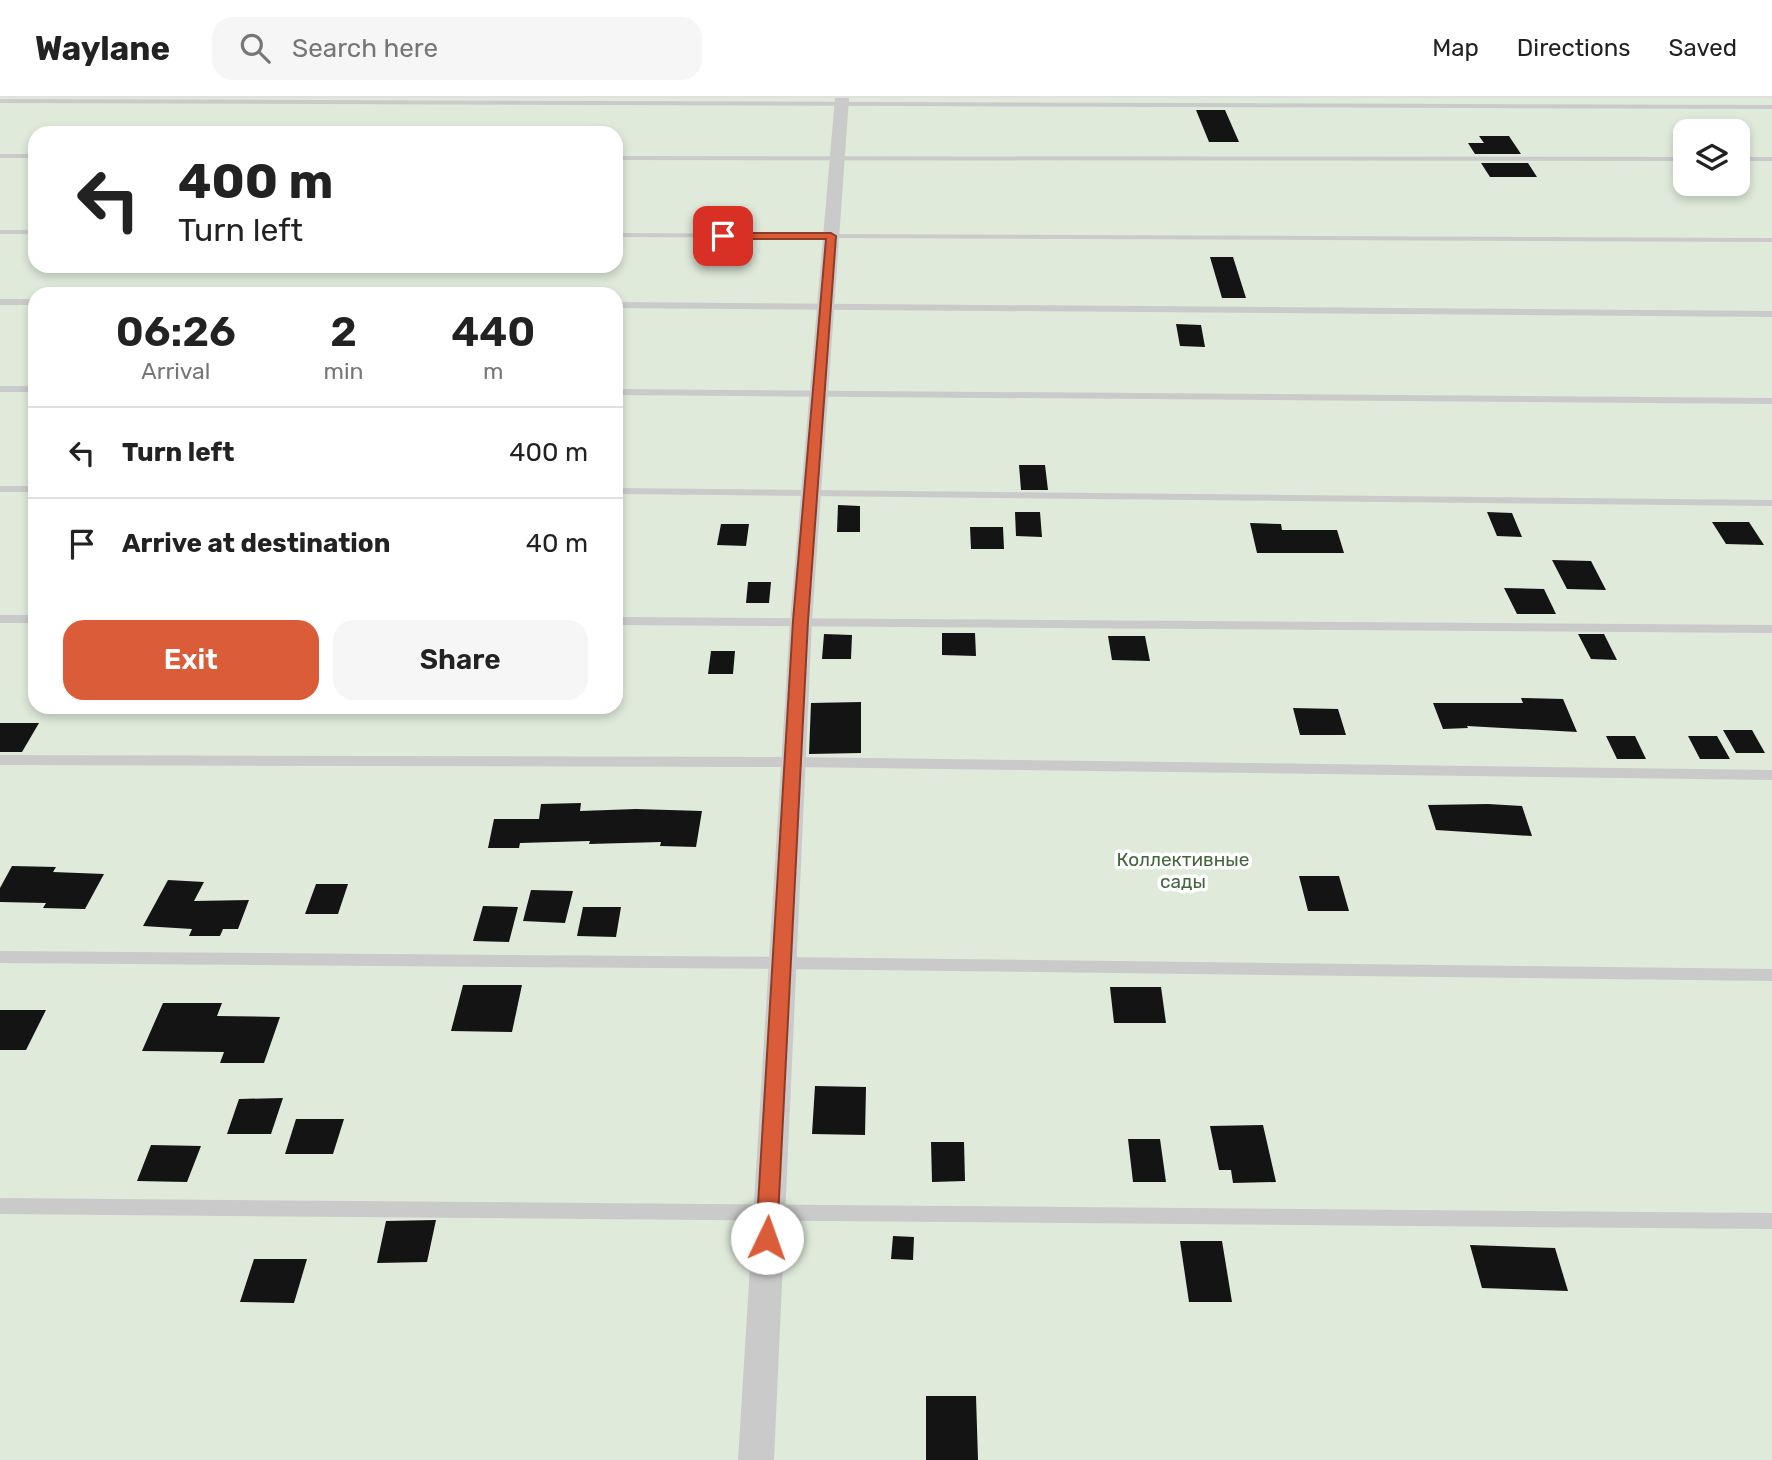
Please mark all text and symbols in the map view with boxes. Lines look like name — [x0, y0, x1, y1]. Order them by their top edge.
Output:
search box — [212, 17, 702, 80]
text: Waylane — [35, 29, 170, 68]
icon: search — [236, 29, 274, 67]
text: Search here — [292, 33, 438, 64]
text: Map — [1432, 34, 1479, 62]
text: Directions — [1517, 34, 1630, 62]
text: Saved — [1668, 34, 1737, 62]
map controls — [1673, 119, 1750, 196]
button: layers — [1673, 119, 1750, 196]
text: 400 m — [178, 152, 333, 210]
icon: left — [63, 154, 154, 245]
pin — [693, 206, 753, 266]
text: Turn left — [178, 211, 303, 249]
icon: arrive — [704, 217, 742, 255]
text: 06:26 — [116, 307, 236, 357]
text: 2 — [330, 307, 357, 357]
text: 440 — [451, 307, 535, 357]
text: Arrival — [141, 357, 210, 385]
text: min — [324, 357, 364, 385]
text: m — [483, 357, 503, 385]
icon: left — [63, 434, 101, 472]
text: Turn left — [122, 437, 234, 468]
text: 400 m — [509, 437, 588, 468]
icon: arrive — [63, 525, 101, 563]
text: Arrive at destination — [122, 528, 390, 559]
text: 40 m — [526, 528, 588, 559]
button: Exit — [63, 620, 319, 700]
button: Share — [333, 620, 588, 700]
park label: Коллективные сады — [1117, 848, 1249, 893]
position arrow — [730, 1201, 804, 1275]

